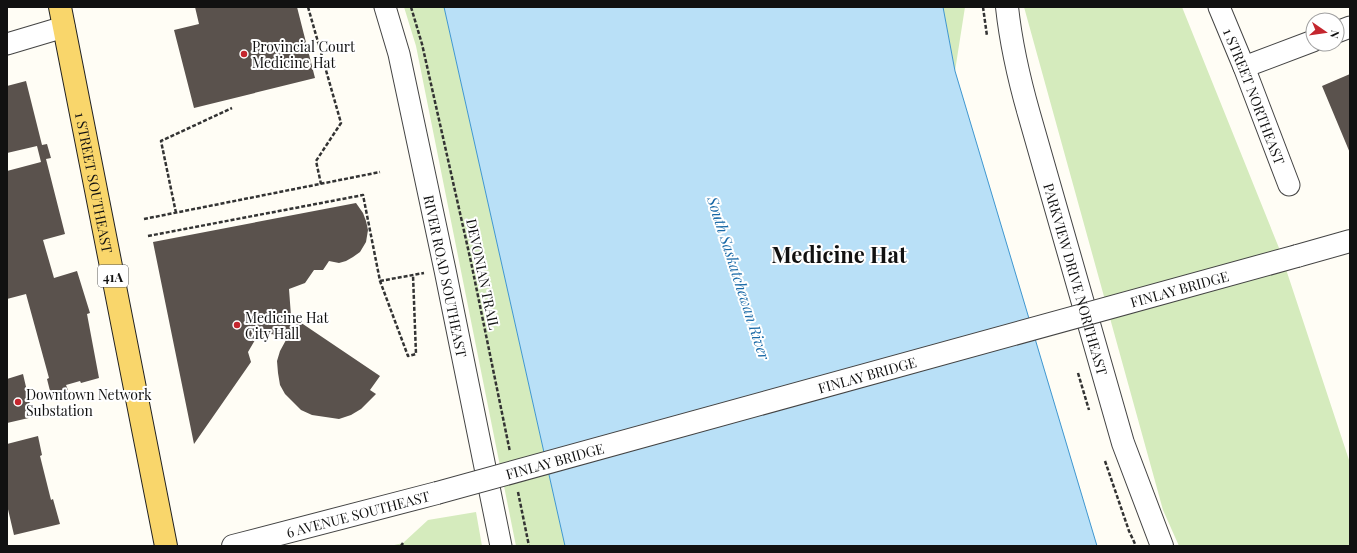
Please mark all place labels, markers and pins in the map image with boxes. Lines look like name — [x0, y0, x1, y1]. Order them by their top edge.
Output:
place label: Provincial Court Medicine Hat — [252, 37, 356, 72]
marker: Provincial Court Medicine Hat — [239, 49, 249, 59]
place label: Medicine Hat City Hall — [245, 308, 330, 343]
marker: Medicine Hat City Hall — [232, 320, 242, 330]
place label: Downtown Network Substation — [26, 385, 152, 420]
marker: Downtown Network Substation — [13, 397, 23, 407]

